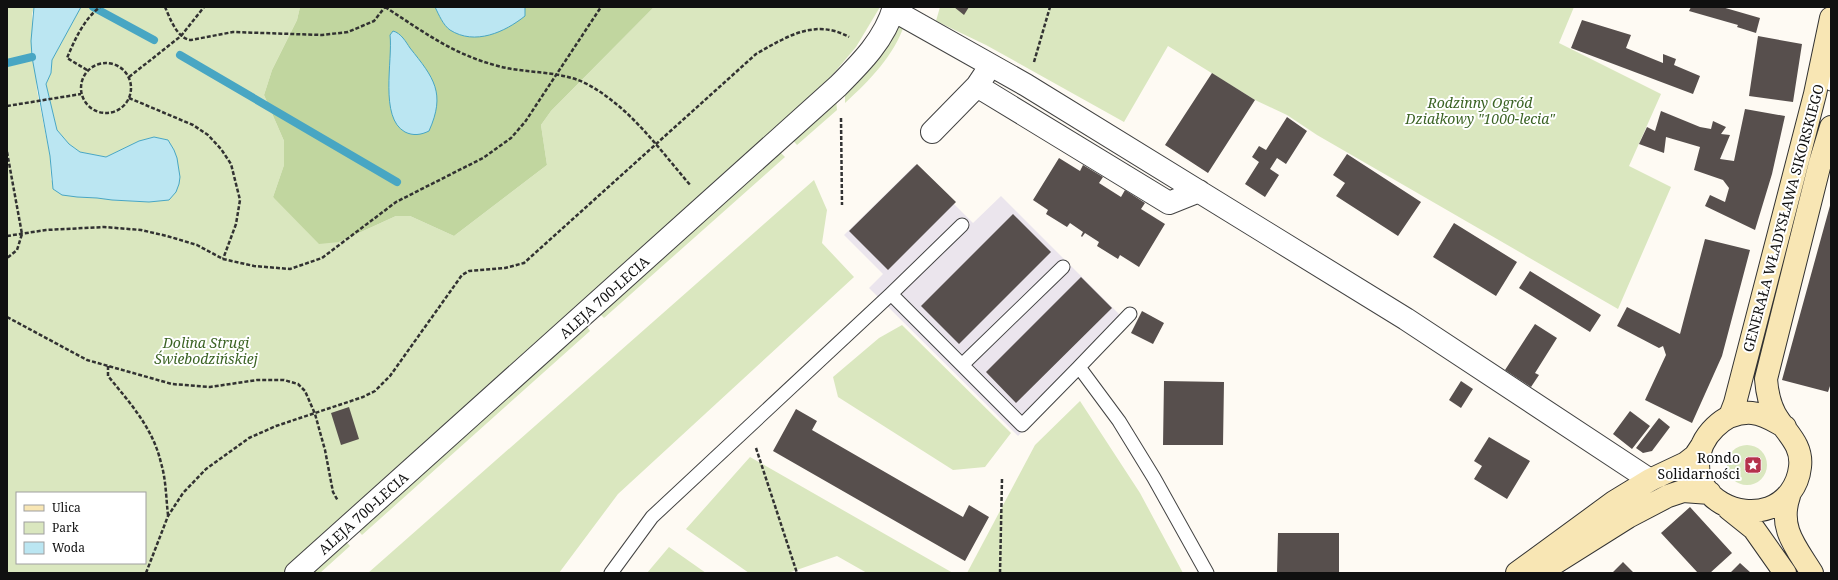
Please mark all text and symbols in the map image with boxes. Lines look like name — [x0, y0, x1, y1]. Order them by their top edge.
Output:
street label: GENERAŁA WŁADYSŁAWA SIKORSKIEGO — [1738, 82, 1828, 354]
park label: Rodzinny Ogród Działkowy "1000-lecia" — [1404, 93, 1556, 128]
street label: ALEJA 700-LECIA — [555, 251, 653, 342]
park label: Dolina Strugi Świebodzińskiej — [154, 333, 258, 368]
place label: Rondo Solidarności — [1658, 448, 1741, 483]
place icon: Rondo Solidarności — [1743, 455, 1763, 475]
street label: ALEJA 700-LECIA — [314, 467, 412, 558]
legend — [16, 492, 146, 564]
text: Ulica — [52, 499, 81, 516]
text: Park — [52, 519, 80, 536]
text: Woda — [52, 539, 85, 556]

